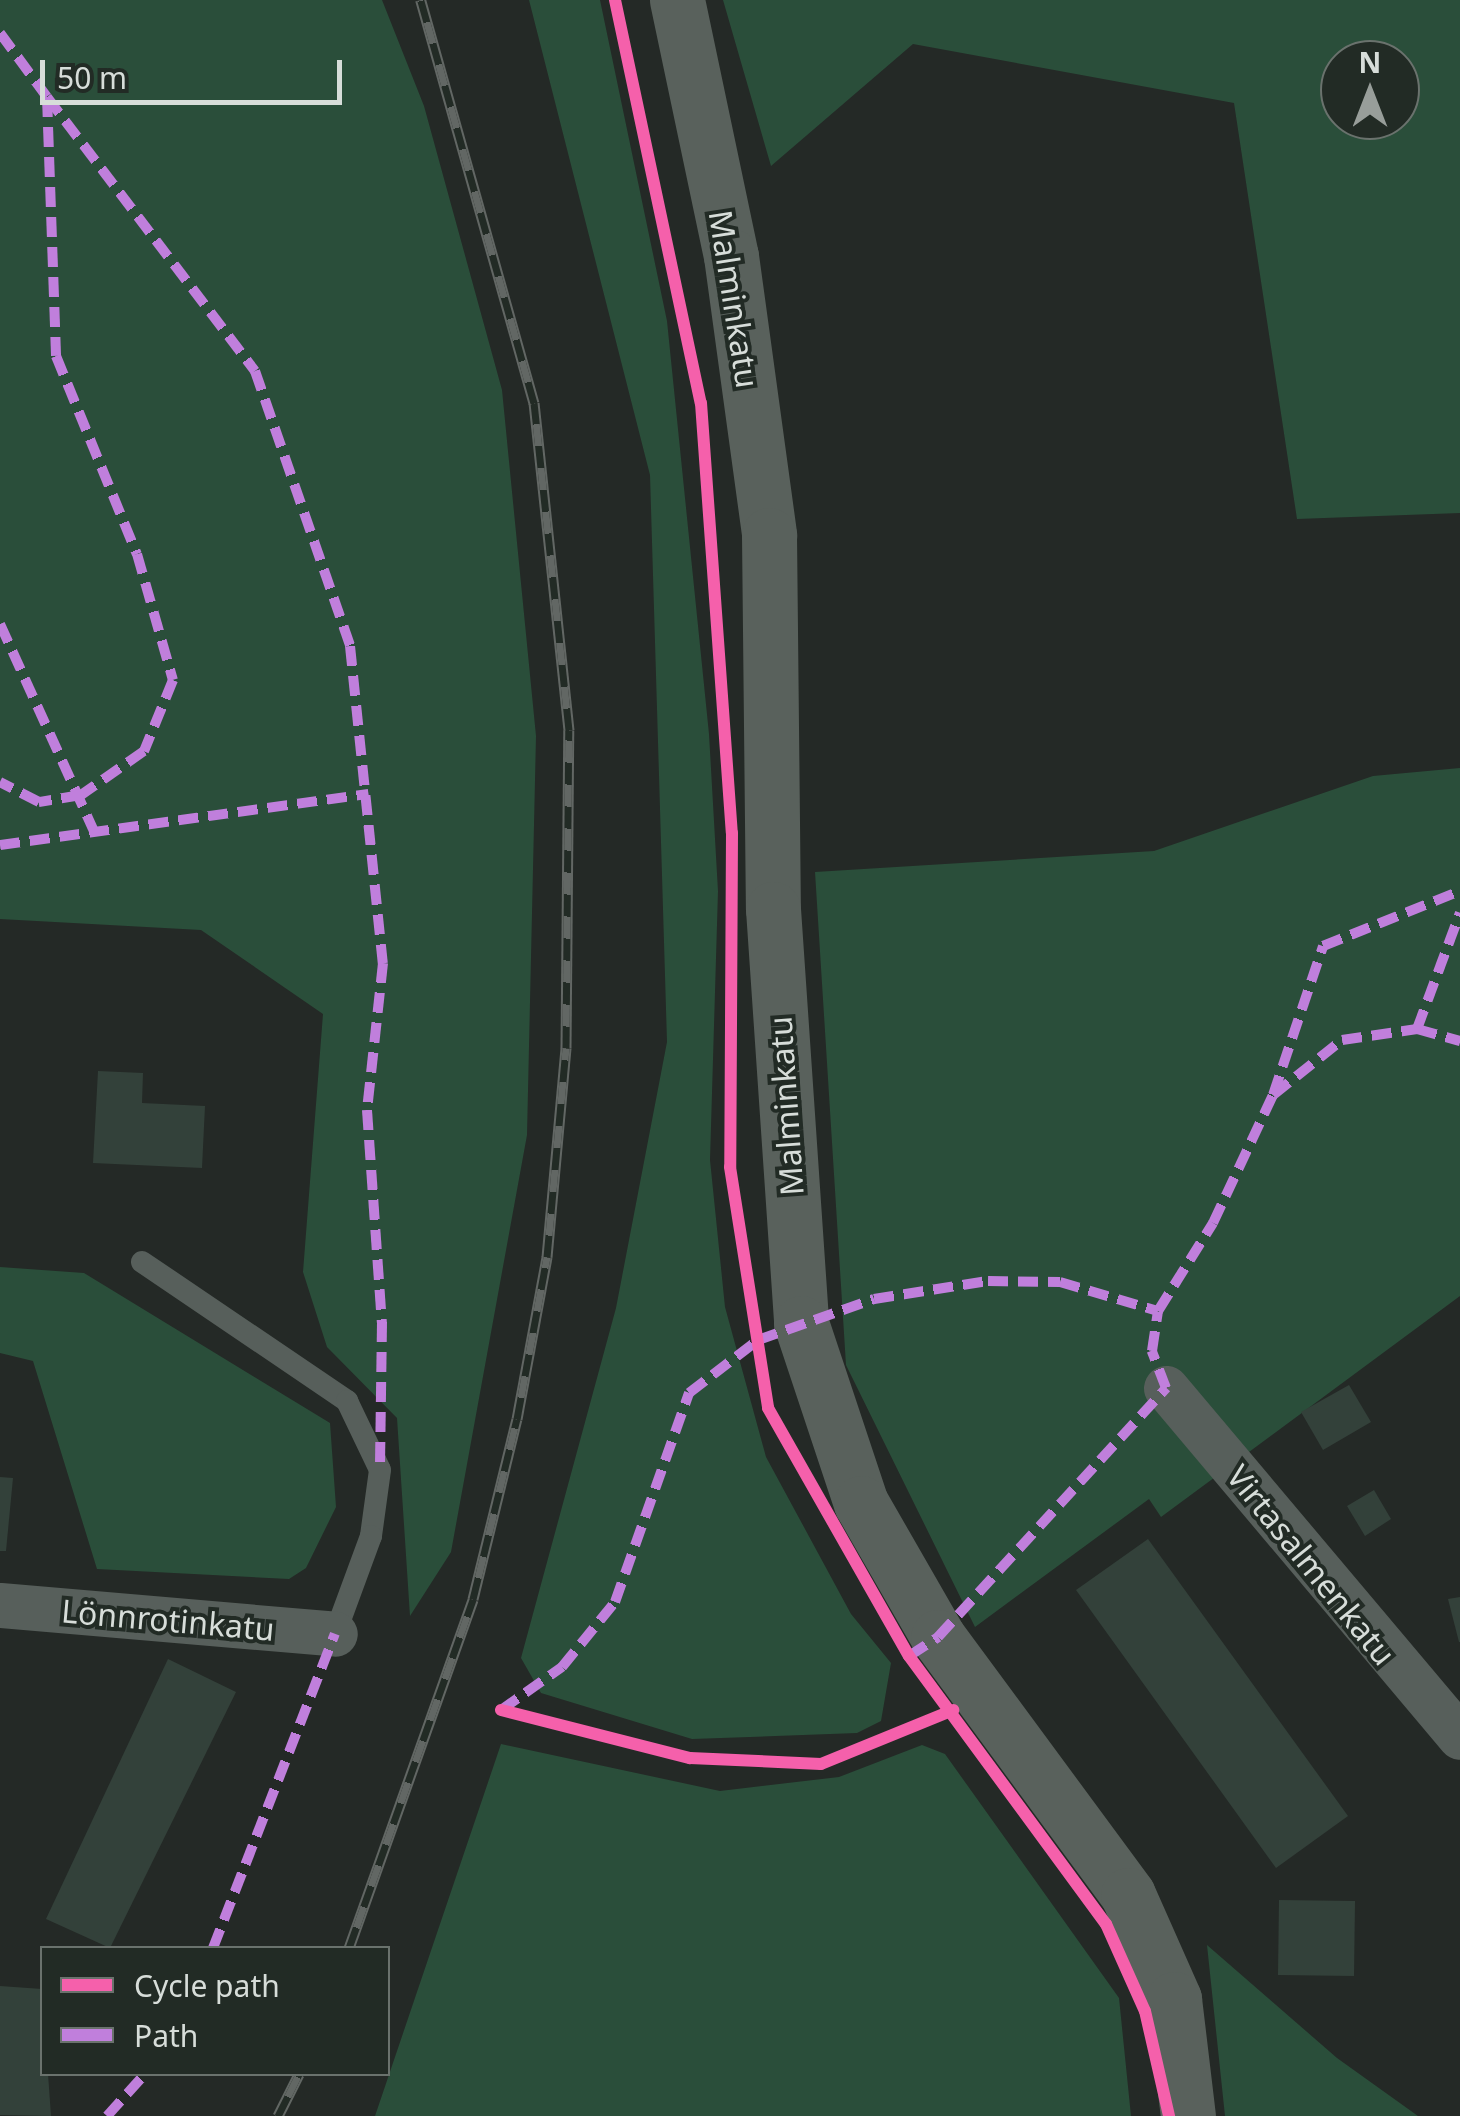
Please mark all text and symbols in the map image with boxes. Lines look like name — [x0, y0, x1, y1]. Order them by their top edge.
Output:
scale bar — [45, 40, 348, 102]
north arrow — [1320, 40, 1420, 140]
text: N — [1359, 43, 1381, 81]
text: 50 m — [57, 57, 127, 98]
street label: Malminkatu — [701, 207, 767, 391]
street label: Malminkatu — [761, 1015, 811, 1197]
street label: Virtasalmenkatu — [1219, 1457, 1403, 1673]
street label: Lönnrotinkatu — [60, 1592, 276, 1648]
legend — [40, 1946, 390, 2076]
text: Cycle path — [134, 1965, 280, 2006]
text: Path — [134, 2015, 198, 2056]

